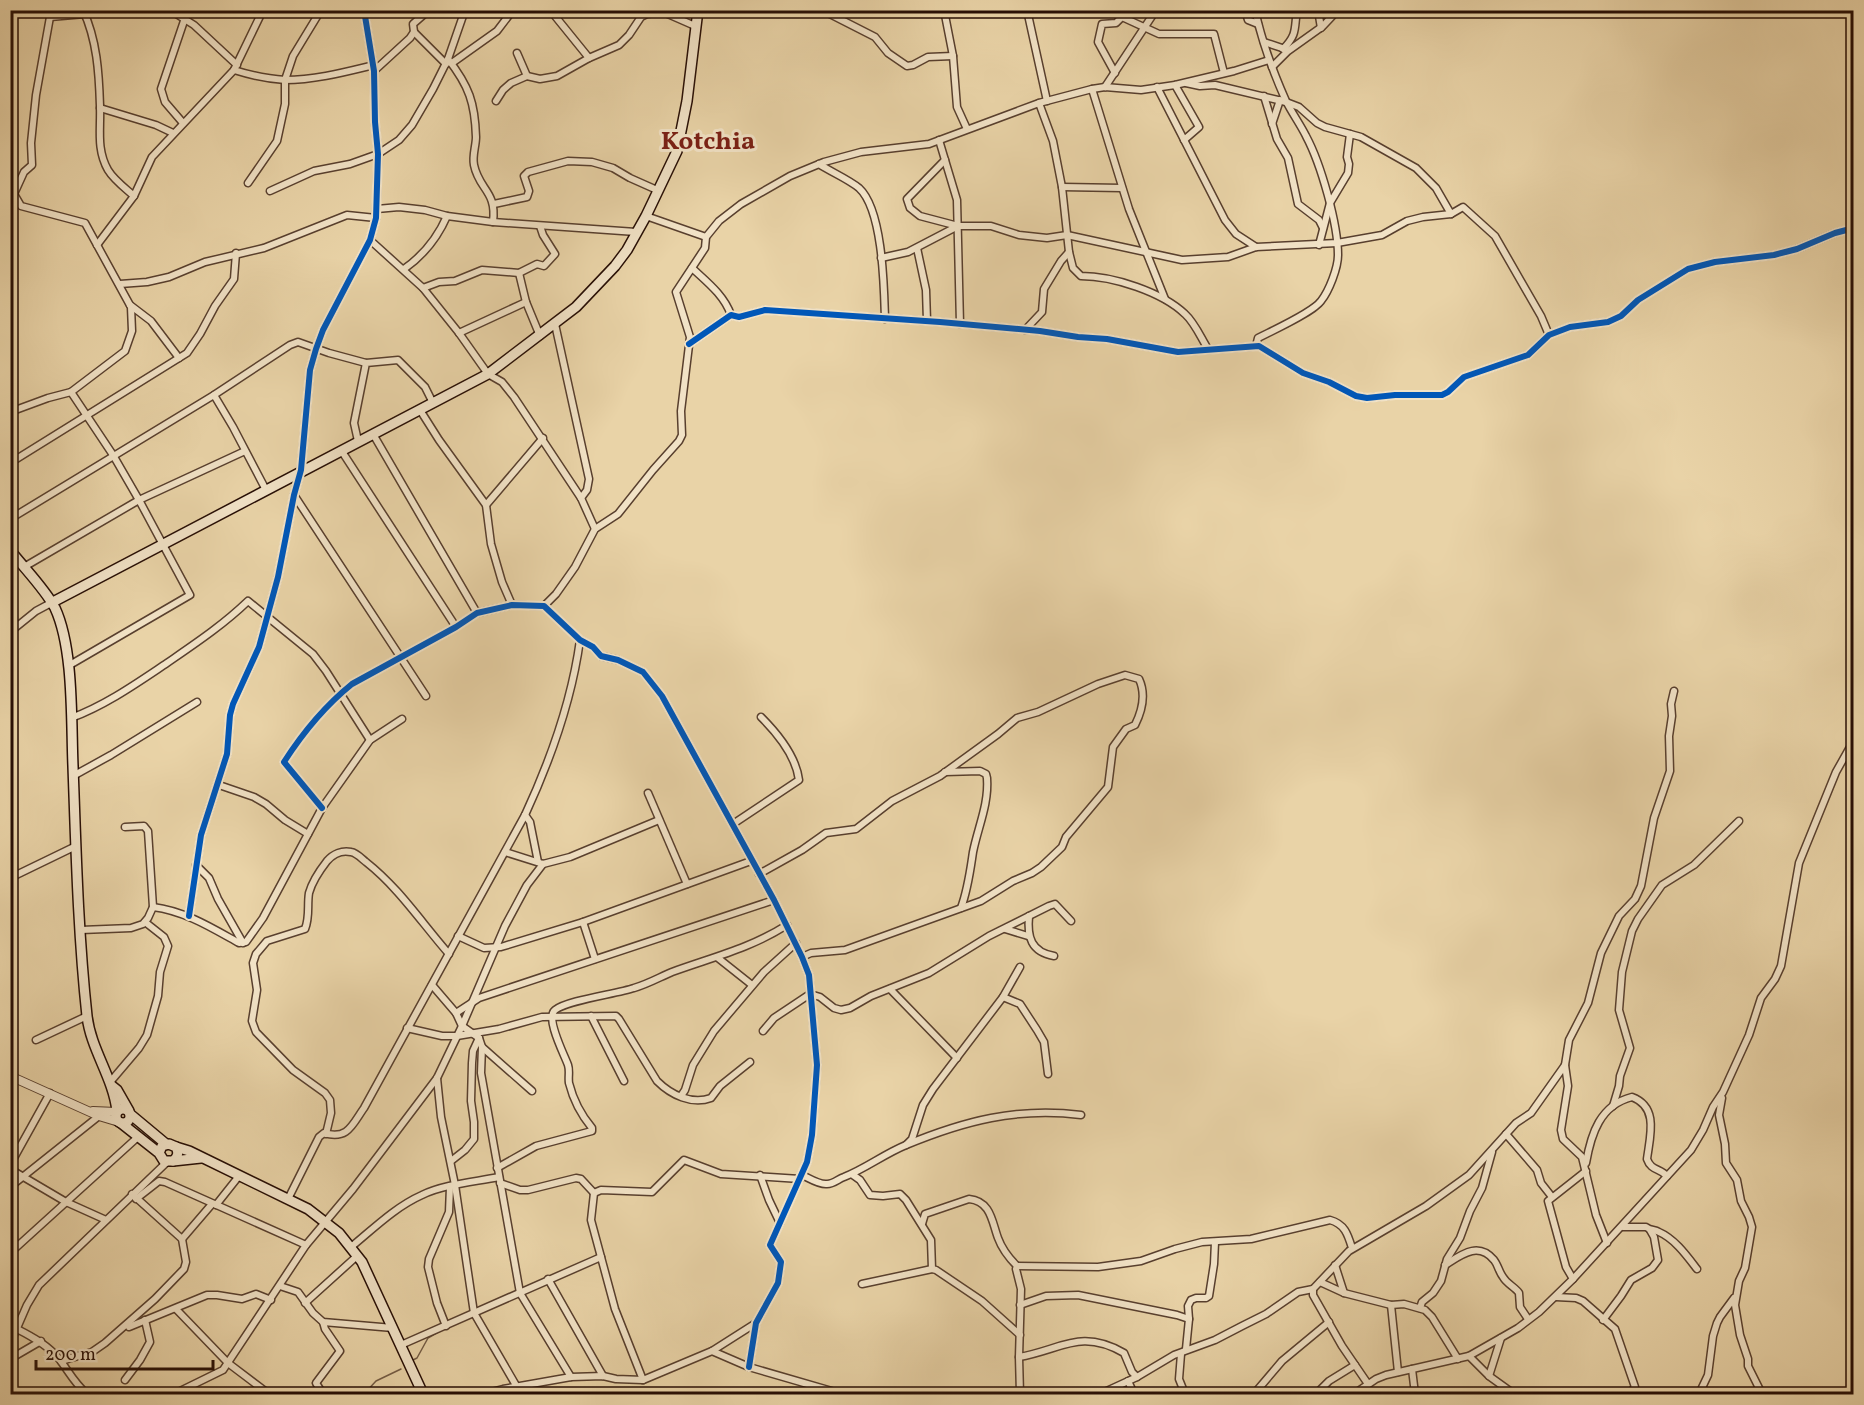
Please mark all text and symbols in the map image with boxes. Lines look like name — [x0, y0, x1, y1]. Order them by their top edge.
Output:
district label: Kotchia — [661, 124, 755, 160]
scale bar — [36, 1333, 213, 1371]
text: 200 m — [45, 1343, 96, 1368]

